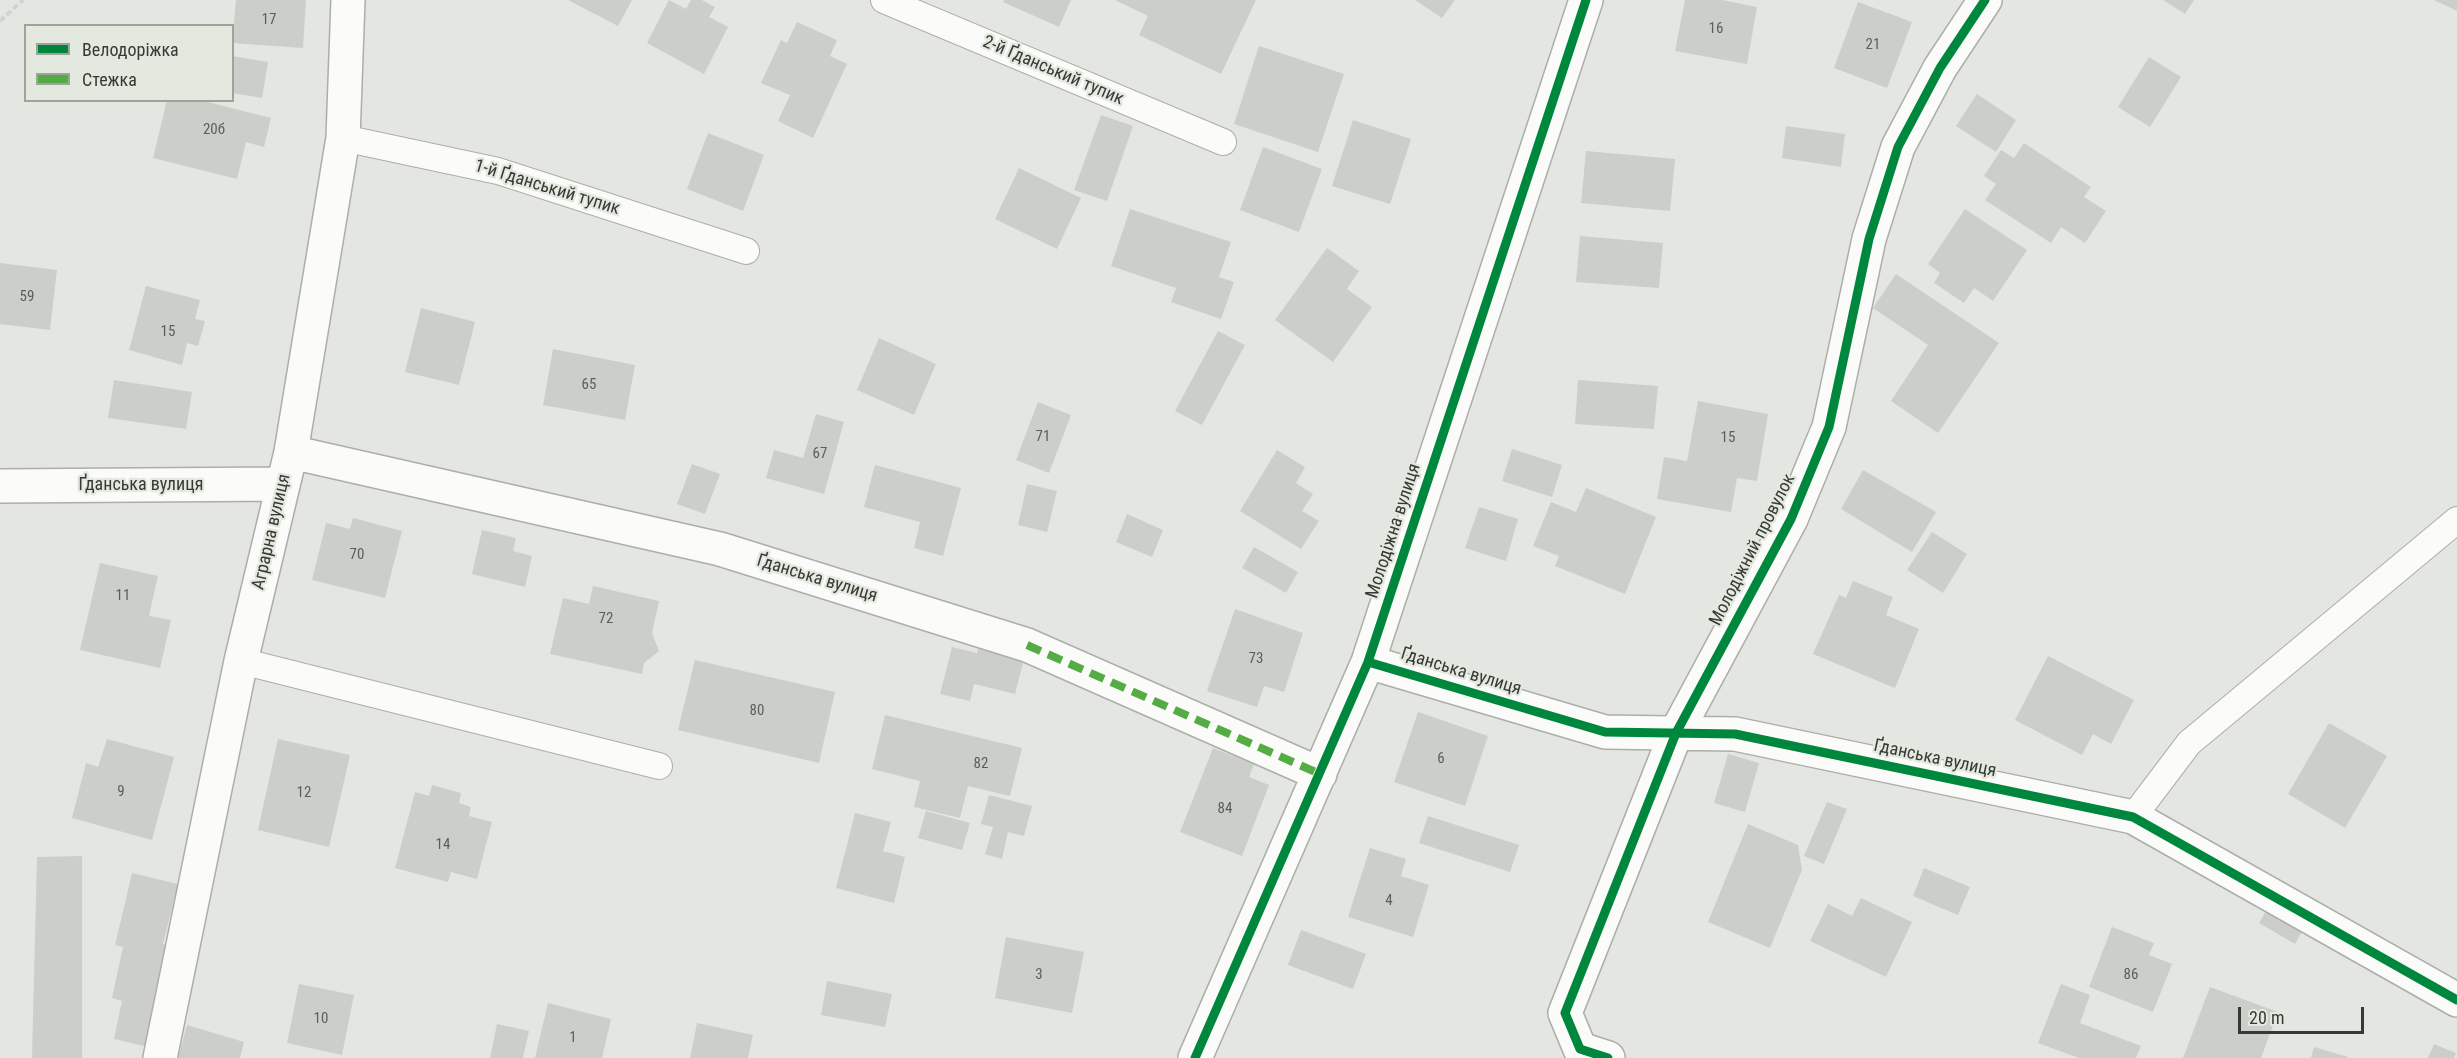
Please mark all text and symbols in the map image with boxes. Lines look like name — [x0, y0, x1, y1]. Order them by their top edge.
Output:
house number: 17 — [262, 11, 276, 29]
house number: 16 — [1709, 20, 1723, 38]
legend — [24, 24, 234, 102]
street label: 2-й Ґданський тупик — [979, 32, 1127, 110]
house number: 21 — [1866, 36, 1880, 54]
text: Велодоріжка — [82, 39, 179, 60]
text: Стежка — [82, 69, 137, 90]
house number: 20б — [203, 121, 225, 139]
street label: 1-й Ґданський тупик — [472, 156, 622, 220]
house number: 59 — [20, 288, 34, 306]
house number: 15 — [161, 323, 175, 341]
house number: 65 — [582, 376, 596, 394]
house number: 71 — [1036, 428, 1050, 446]
house number: 15 — [1721, 429, 1735, 447]
house number: 67 — [813, 445, 827, 463]
street label: Молодіжна вулиця — [1362, 461, 1426, 601]
street label: Молодіжний провулок — [1705, 470, 1801, 630]
street label: Аграрна вулиця — [248, 472, 296, 592]
street label: Ґданська вулиця — [79, 474, 203, 496]
house number: 70 — [350, 546, 364, 564]
street label: Ґданська вулиця — [754, 550, 880, 608]
house number: 11 — [116, 587, 130, 605]
house number: 72 — [599, 610, 613, 628]
street label: Ґданська вулиця — [1398, 643, 1524, 701]
house number: 73 — [1249, 650, 1263, 668]
house number: 80 — [750, 702, 764, 720]
street label: Ґданська вулиця — [1872, 735, 1998, 783]
house number: 6 — [1437, 750, 1445, 768]
house number: 82 — [974, 755, 988, 773]
house number: 9 — [117, 783, 125, 801]
house number: 12 — [297, 784, 311, 802]
house number: 84 — [1218, 800, 1232, 818]
house number: 14 — [436, 836, 450, 854]
house number: 4 — [1385, 892, 1393, 910]
house number: 3 — [1035, 966, 1043, 984]
house number: 86 — [2124, 966, 2138, 984]
scale bar — [2241, 995, 2367, 1033]
text: 20 m — [2249, 1007, 2284, 1028]
house number: 10 — [314, 1010, 328, 1028]
house number: 1 — [569, 1029, 577, 1047]

